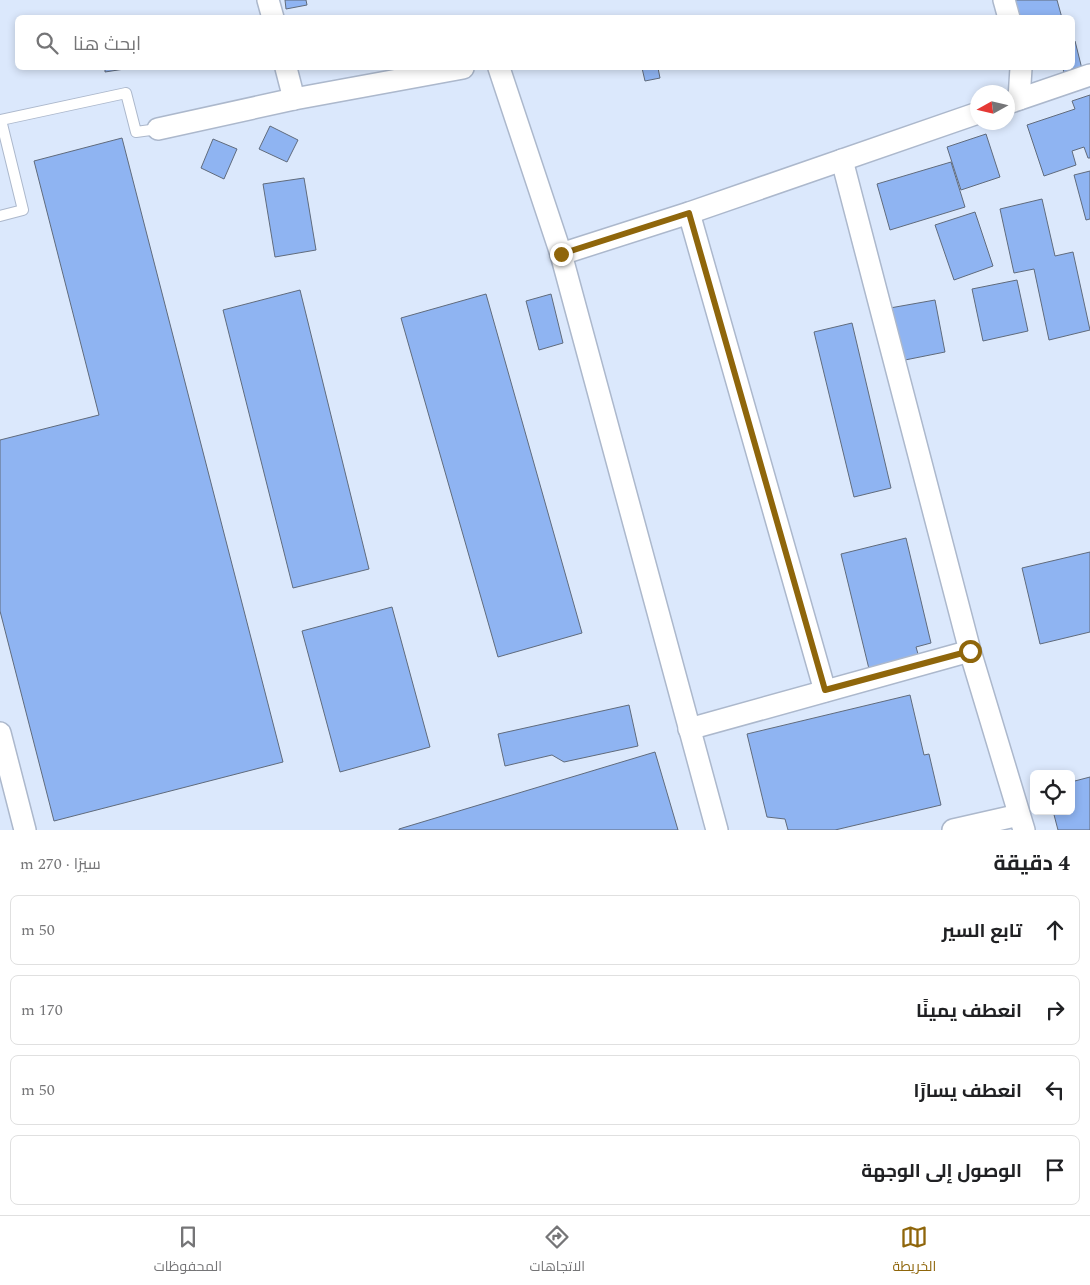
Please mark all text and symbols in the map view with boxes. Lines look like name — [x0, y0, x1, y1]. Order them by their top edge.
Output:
search box — [15, 15, 1075, 70]
icon: search — [33, 29, 61, 57]
text: ابحث هنا — [73, 30, 141, 59]
north arrow — [970, 85, 1015, 130]
route end — [550, 243, 573, 266]
route start — [959, 640, 982, 663]
map controls — [1030, 770, 1075, 815]
button: locate — [1030, 770, 1075, 815]
text: 4 دقيقة — [994, 848, 1070, 880]
text: سيرًا · 270 m — [20, 852, 101, 876]
icon: ahead — [1041, 916, 1069, 944]
text: تابع السير — [942, 917, 1022, 946]
text: 50 m — [21, 918, 55, 942]
icon: right — [1041, 996, 1069, 1024]
text: انعطف يمينًا — [916, 997, 1022, 1026]
text: 170 m — [21, 998, 63, 1022]
icon: left — [1041, 1076, 1069, 1104]
text: انعطف يسارًا — [914, 1077, 1022, 1106]
text: 50 m — [21, 1078, 55, 1102]
icon: arrive — [1041, 1156, 1069, 1184]
text: الوصول إلى الوجهة — [861, 1157, 1022, 1186]
tab: المحفوظات — [154, 1223, 222, 1279]
tab: الاتجاهات — [530, 1223, 585, 1279]
tab: الخريطة — [893, 1223, 936, 1279]

